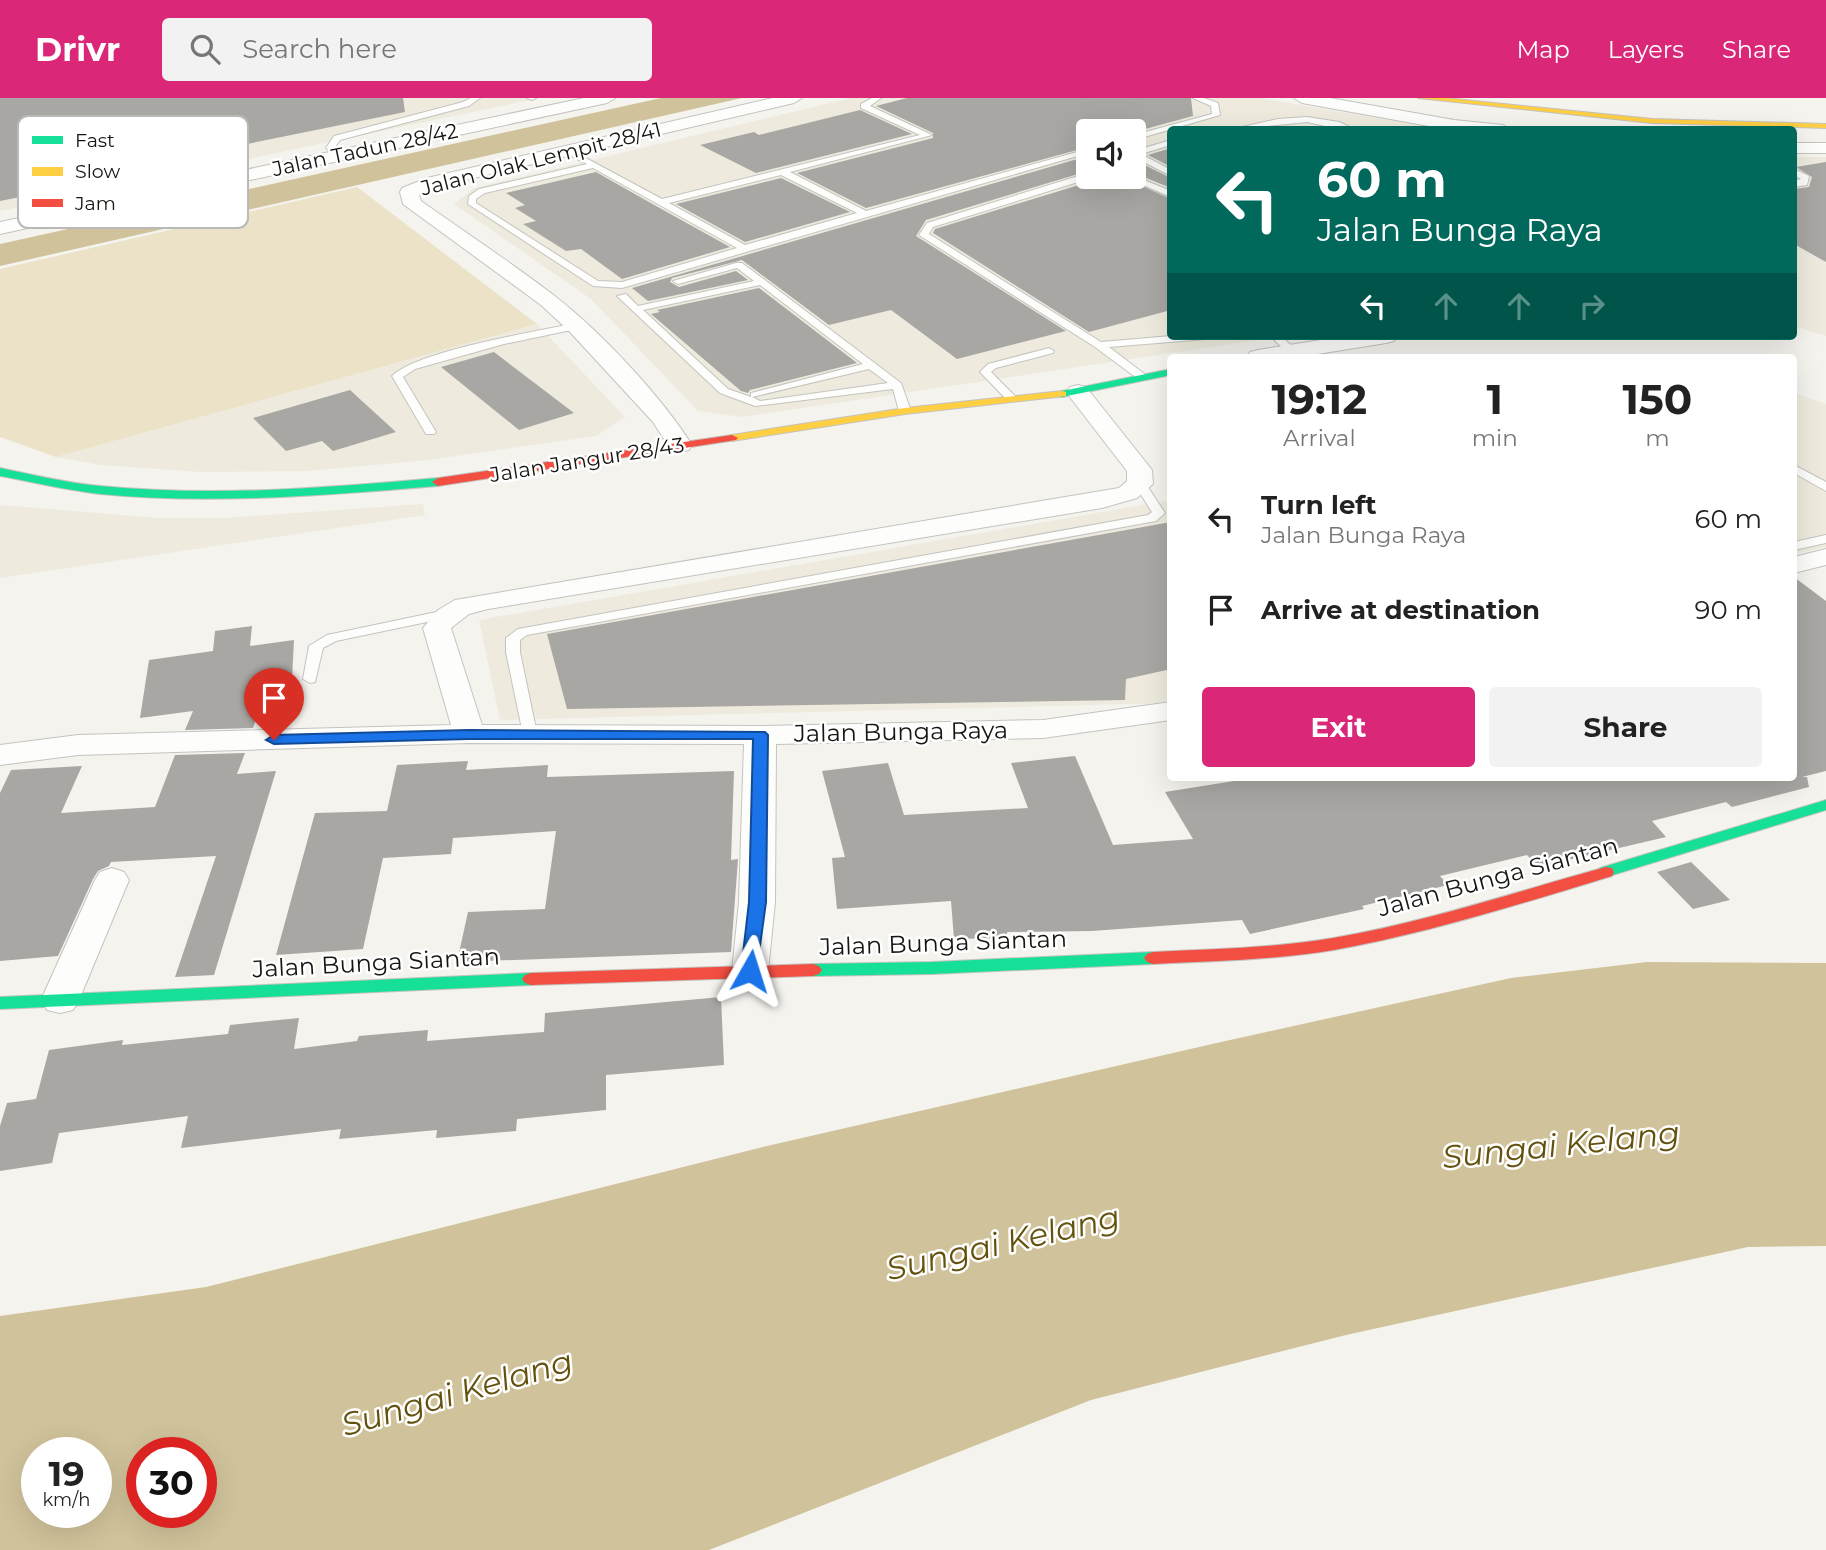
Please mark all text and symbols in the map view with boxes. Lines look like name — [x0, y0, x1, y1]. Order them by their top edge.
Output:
search box — [162, 18, 652, 81]
text: Drivr — [35, 29, 120, 69]
icon: search — [186, 30, 224, 68]
text: Search here — [242, 33, 397, 65]
text: Map — [1516, 35, 1570, 64]
text: Layers — [1608, 35, 1684, 64]
text: Share — [1722, 35, 1791, 64]
legend — [18, 116, 248, 228]
street label: Jalan Olak Lempit 28/41 — [417, 116, 664, 201]
street label: Jalan Tadun 28/42 — [269, 118, 460, 182]
map controls — [1076, 119, 1146, 189]
button: sound — [1076, 119, 1146, 189]
text: Fast — [75, 129, 115, 152]
text: 60 m — [1317, 150, 1447, 209]
icon: left — [1202, 154, 1293, 245]
text: Slow — [75, 160, 120, 183]
text: Jam — [74, 192, 116, 215]
text: Jalan Bunga Raya — [1317, 210, 1603, 249]
icon: left — [1354, 287, 1392, 325]
icon: ahead — [1427, 287, 1465, 325]
icon: ahead — [1500, 287, 1538, 325]
icon: right — [1573, 287, 1611, 325]
text: 19:12 — [1272, 373, 1367, 425]
text: 1 — [1486, 373, 1503, 425]
text: 150 — [1622, 373, 1692, 425]
text: Arrival — [1283, 424, 1356, 452]
text: min — [1472, 424, 1518, 452]
text: m — [1645, 424, 1670, 452]
street label: Jalan Jangur 28/43 — [487, 432, 686, 487]
text: Turn left — [1261, 489, 1377, 521]
icon: left — [1202, 500, 1240, 538]
text: 60 m — [1695, 503, 1762, 535]
text: Jalan Bunga Raya — [1261, 521, 1466, 549]
icon: arrive — [1202, 591, 1240, 629]
text: Arrive at destination — [1261, 594, 1540, 626]
text: 90 m — [1695, 594, 1762, 626]
pin — [244, 668, 304, 740]
icon: arrive — [255, 679, 293, 717]
button: Exit — [1202, 687, 1475, 767]
button: Share — [1489, 687, 1762, 767]
street label: Jalan Bunga Raya — [793, 715, 1008, 748]
street label: Jalan Bunga Siantan — [1373, 830, 1621, 923]
street label: Jalan Bunga Siantan — [818, 924, 1067, 961]
position arrow — [713, 934, 787, 1008]
street label: Jalan Bunga Siantan — [250, 942, 501, 984]
water label: Sungai Kelang — [1440, 1113, 1682, 1176]
water label: Sungai Kelang — [882, 1197, 1124, 1288]
water label: Sungai Kelang — [337, 1341, 577, 1444]
speed limit sign: 30 — [126, 1437, 217, 1528]
text: 19 — [48, 1452, 85, 1495]
text: km/h — [42, 1489, 91, 1511]

